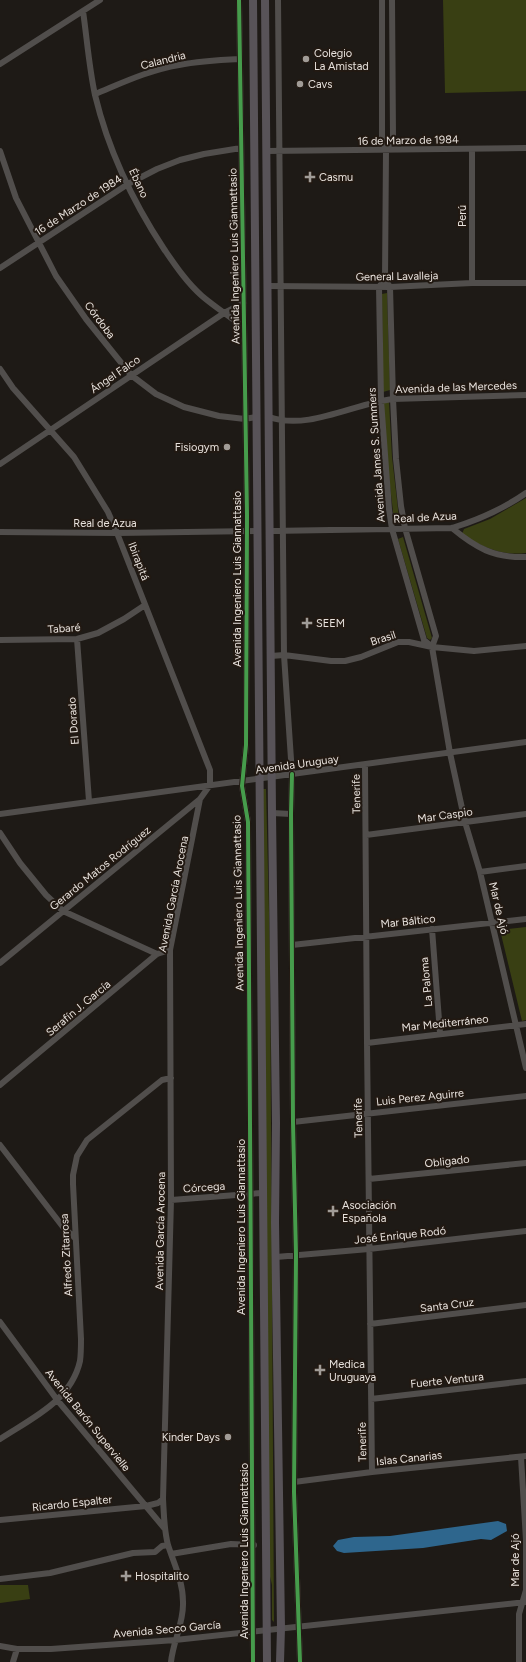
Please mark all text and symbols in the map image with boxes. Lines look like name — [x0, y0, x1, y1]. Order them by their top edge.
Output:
place label: Colegio La Amistad — [314, 47, 369, 73]
street label: Calandria — [139, 49, 187, 72]
marker: Colegio La Amistad — [301, 54, 311, 64]
place label: Cavs — [308, 78, 332, 91]
marker: Cavs — [295, 79, 305, 89]
street label: 16 de Marzo de 1984 — [357, 133, 459, 148]
street label: Ébano — [126, 166, 151, 200]
street label: Avenida Ingeniero Luis Giannattasio — [226, 168, 243, 344]
marker: Casmu — [304, 171, 316, 183]
place label: Casmu — [319, 171, 353, 184]
street label: 16 de Marzo de 1984 — [32, 172, 124, 238]
street label: Perú — [456, 205, 469, 227]
street label: General Lavalleja — [355, 269, 439, 284]
street label: Córdoba — [81, 299, 118, 341]
street label: Ángel Falco — [88, 353, 143, 396]
street label: Avenida de las Mercedes — [395, 379, 517, 396]
street label: Avenida James S. Summers — [365, 387, 388, 523]
place label: Fisiogym — [175, 441, 219, 454]
marker: Fisiogym — [222, 442, 232, 452]
street label: Avenida Ingeniero Luis Giannattasio — [231, 491, 244, 667]
street label: Real de Azua — [393, 509, 457, 526]
street label: Real de Azua — [73, 517, 137, 530]
street label: Ibirapitá — [125, 540, 152, 582]
marker: SEEM — [301, 617, 313, 629]
place label: SEEM — [316, 617, 345, 630]
street label: Tabaré — [47, 621, 81, 636]
street label: Brasil — [369, 628, 398, 649]
street label: El Dorado — [65, 697, 82, 745]
street label: Avenida Uruguay — [255, 752, 340, 777]
street label: Tenerife — [350, 774, 363, 814]
street label: Mar Caspio — [417, 805, 473, 826]
street label: Avenida Ingeniero Luis Giannattasio — [230, 815, 247, 991]
street label: Gerardo Matos Rodríguez — [47, 824, 153, 913]
street label: Avenida García Arocena — [156, 835, 191, 953]
street label: Mar de Ajó — [486, 881, 511, 936]
street label: Mar Báltico — [380, 912, 436, 931]
street label: La Paloma — [418, 957, 435, 1007]
street label: Serafín J. García — [43, 978, 113, 1039]
street label: Mar Mediterráneo — [401, 1012, 489, 1035]
street label: Luis Perez Aguirre — [375, 1086, 465, 1109]
street label: Tenerife — [352, 1098, 365, 1138]
street label: Avenida Ingeniero Luis Giannattasio — [235, 1139, 248, 1315]
street label: Obligado — [424, 1153, 470, 1170]
street label: Avenida García Arocena — [153, 1172, 168, 1290]
street label: Córcega — [183, 1180, 225, 1195]
place label: Asociación Española — [342, 1199, 396, 1225]
marker: Asociación Española — [327, 1205, 339, 1217]
street label: Alfredo Zitarrosa — [58, 1213, 75, 1297]
street label: José Enrique Rodó — [354, 1224, 447, 1247]
street label: Santa Cruz — [419, 1296, 475, 1315]
place label: Medica Uruguaya — [329, 1358, 376, 1384]
marker: Medica Uruguaya — [314, 1364, 326, 1376]
street label: Avenida Barón Supervielle — [42, 1367, 133, 1474]
street label: Fuerte Ventura — [410, 1370, 484, 1391]
street label: Tenerife — [356, 1422, 369, 1462]
place label: Kinder Days — [162, 1431, 220, 1444]
marker: Kinder Days — [223, 1432, 233, 1442]
street label: Islas Canarias — [375, 1449, 443, 1468]
street label: Avenida Ingeniero Luis Giannattasio — [238, 1463, 251, 1639]
street label: Ricardo Espalter — [31, 1493, 113, 1514]
street label: Mar de Ajó — [509, 1533, 522, 1587]
marker: Hospitalito — [120, 1570, 132, 1582]
place label: Hospitalito — [135, 1570, 189, 1583]
street label: Avenida Secco García — [113, 1618, 221, 1641]

